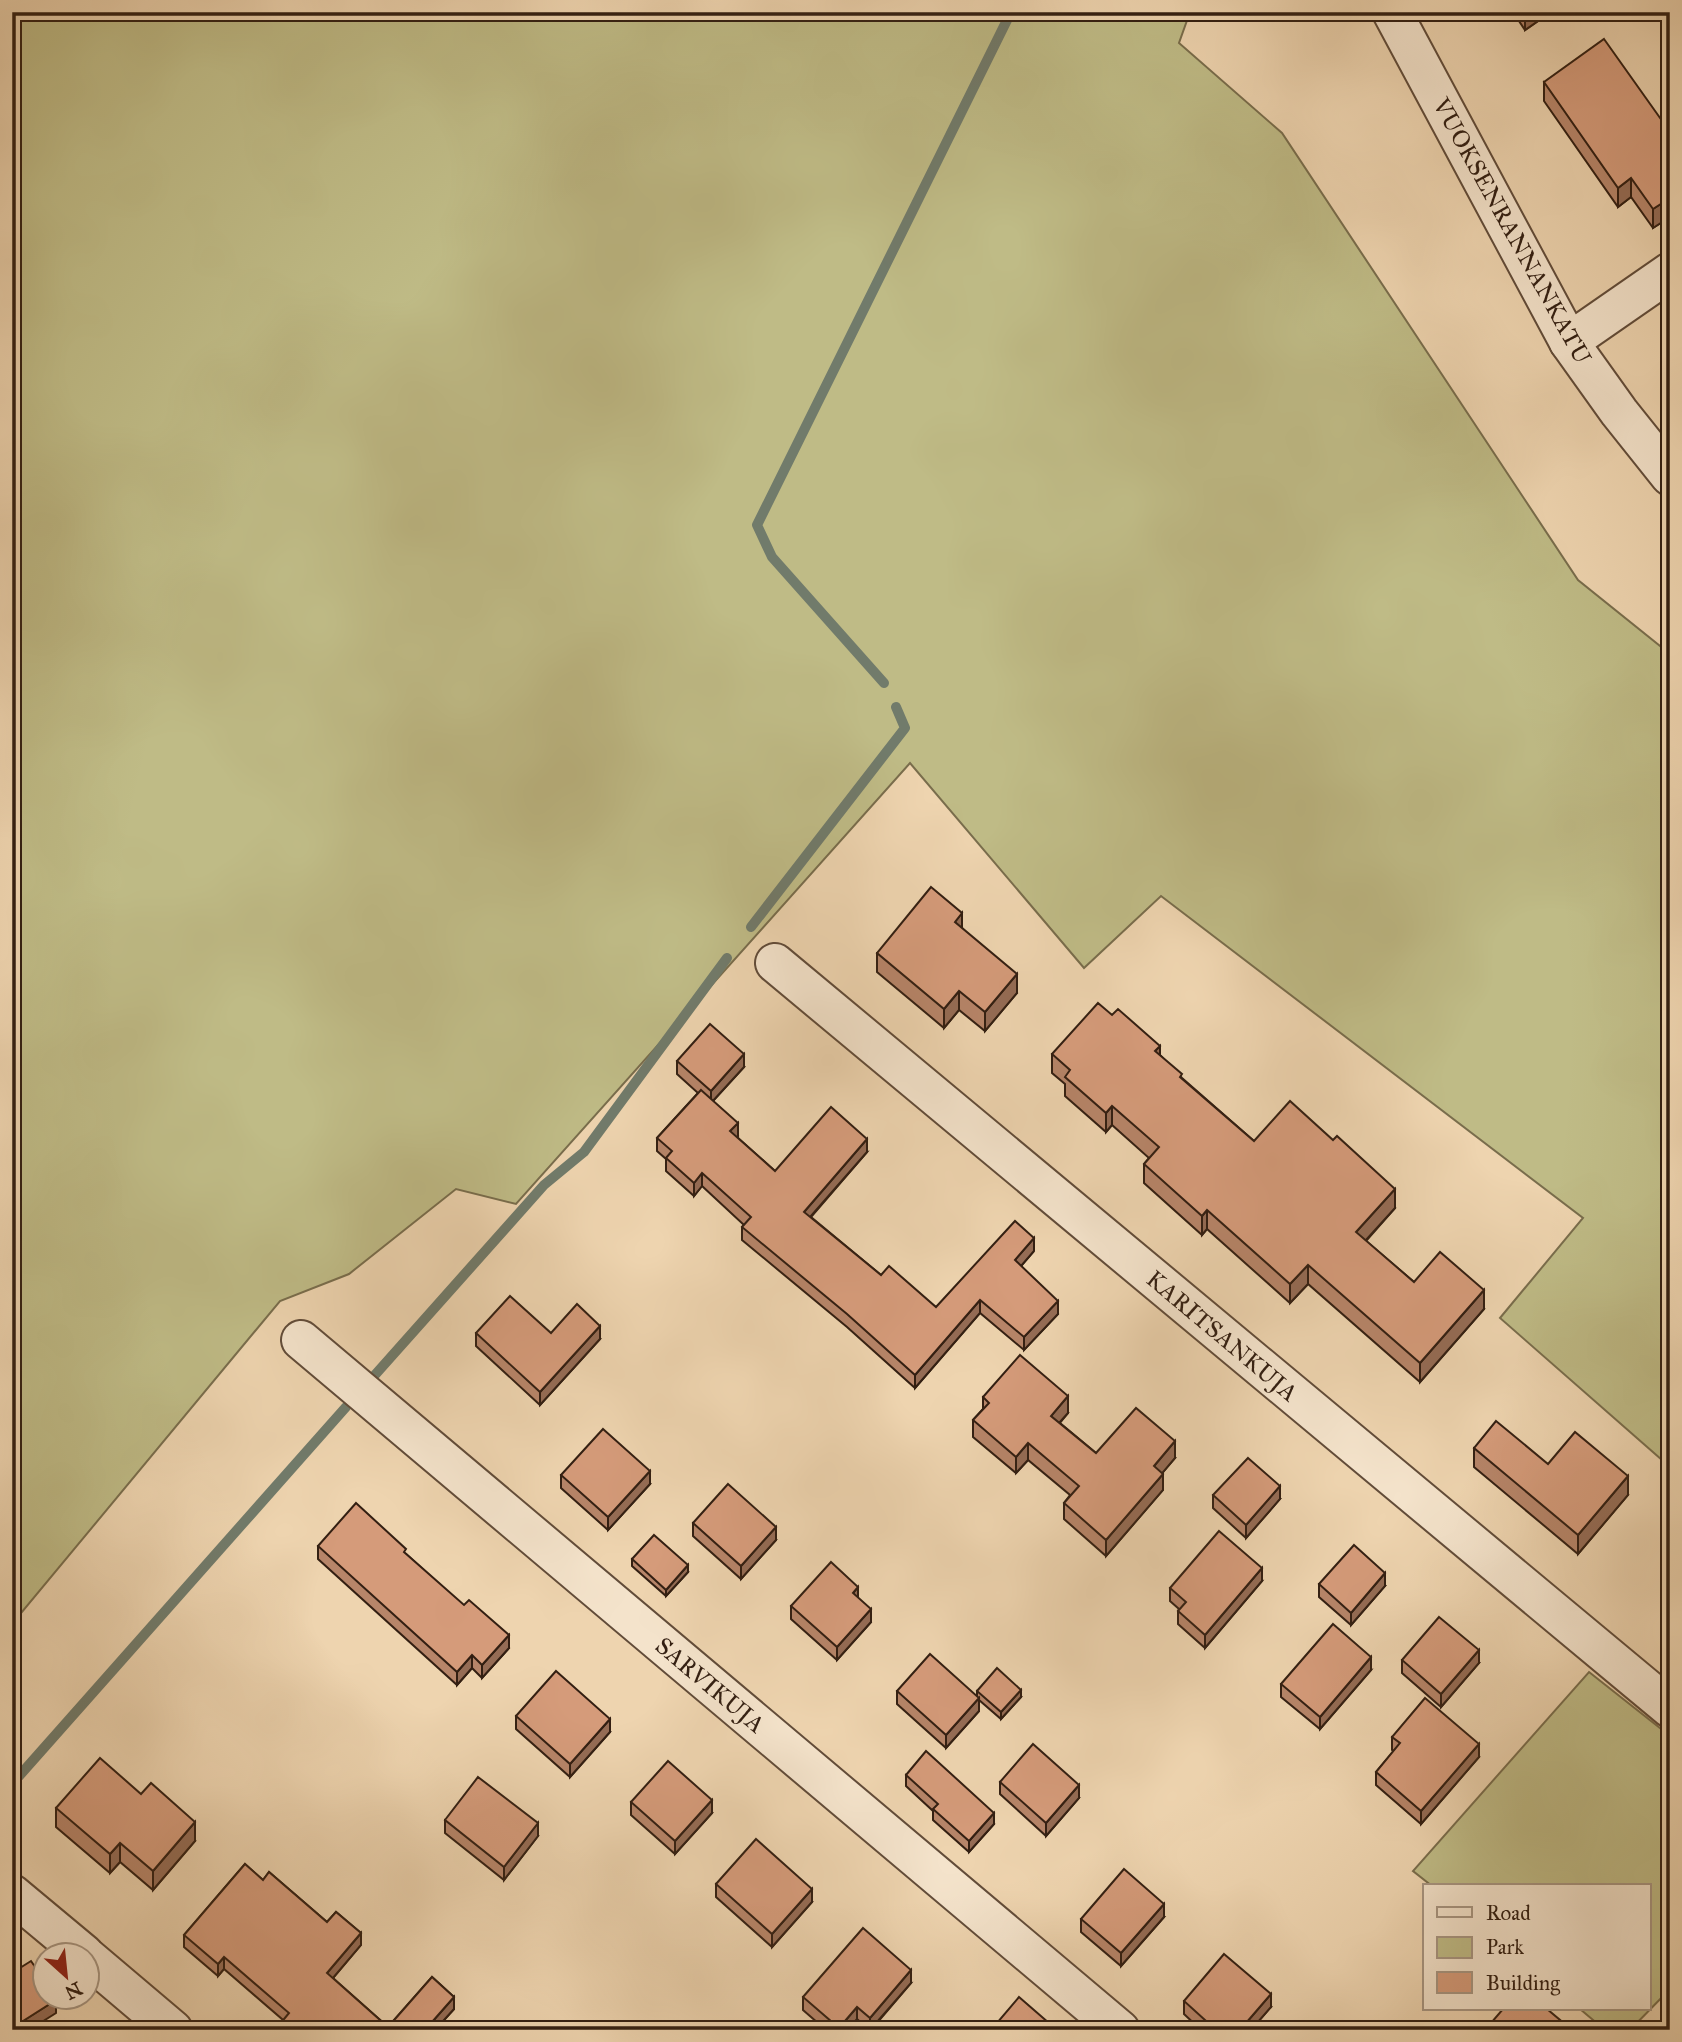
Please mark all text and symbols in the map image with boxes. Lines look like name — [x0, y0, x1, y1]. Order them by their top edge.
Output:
street label: VUOKSENRANNANKATU — [1426, 92, 1598, 369]
street label: KARITSANKUJA — [1140, 1264, 1304, 1408]
street label: SARVIKUJA — [649, 1631, 771, 1739]
legend — [1423, 1884, 1650, 2010]
text: Road — [1486, 1900, 1531, 1926]
text: Park — [1486, 1934, 1524, 1960]
north arrow — [32, 1940, 102, 2010]
text: Building — [1486, 1970, 1560, 1996]
text: N — [61, 1977, 86, 2005]

